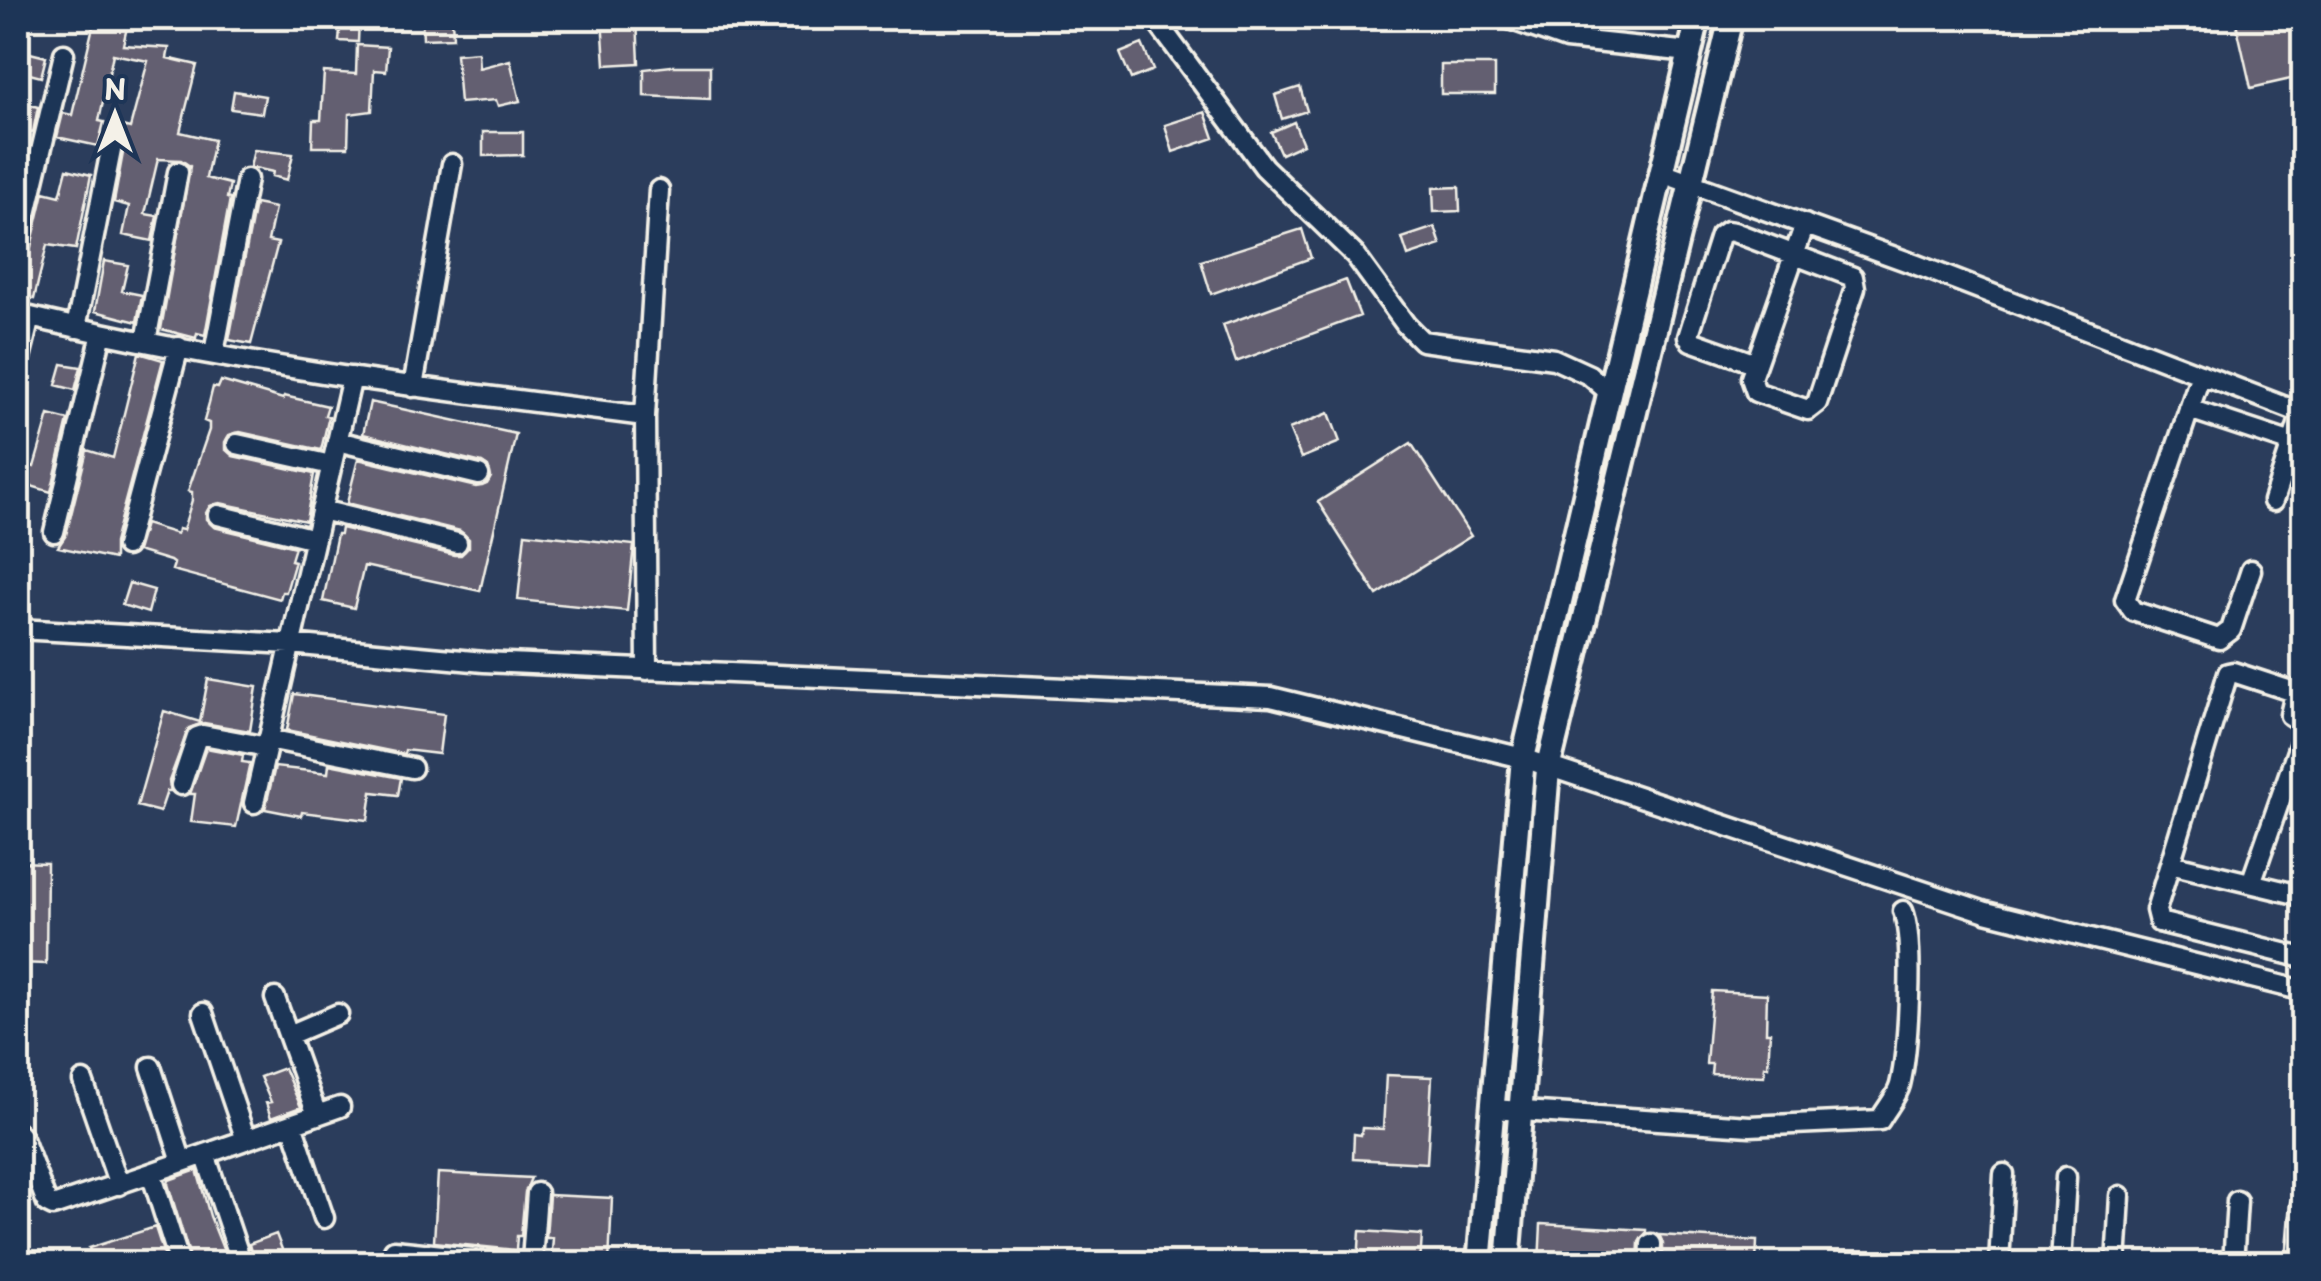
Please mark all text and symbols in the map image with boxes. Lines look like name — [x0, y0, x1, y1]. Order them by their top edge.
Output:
north arrow — [65, 65, 165, 165]
text: N — [104, 67, 126, 110]

